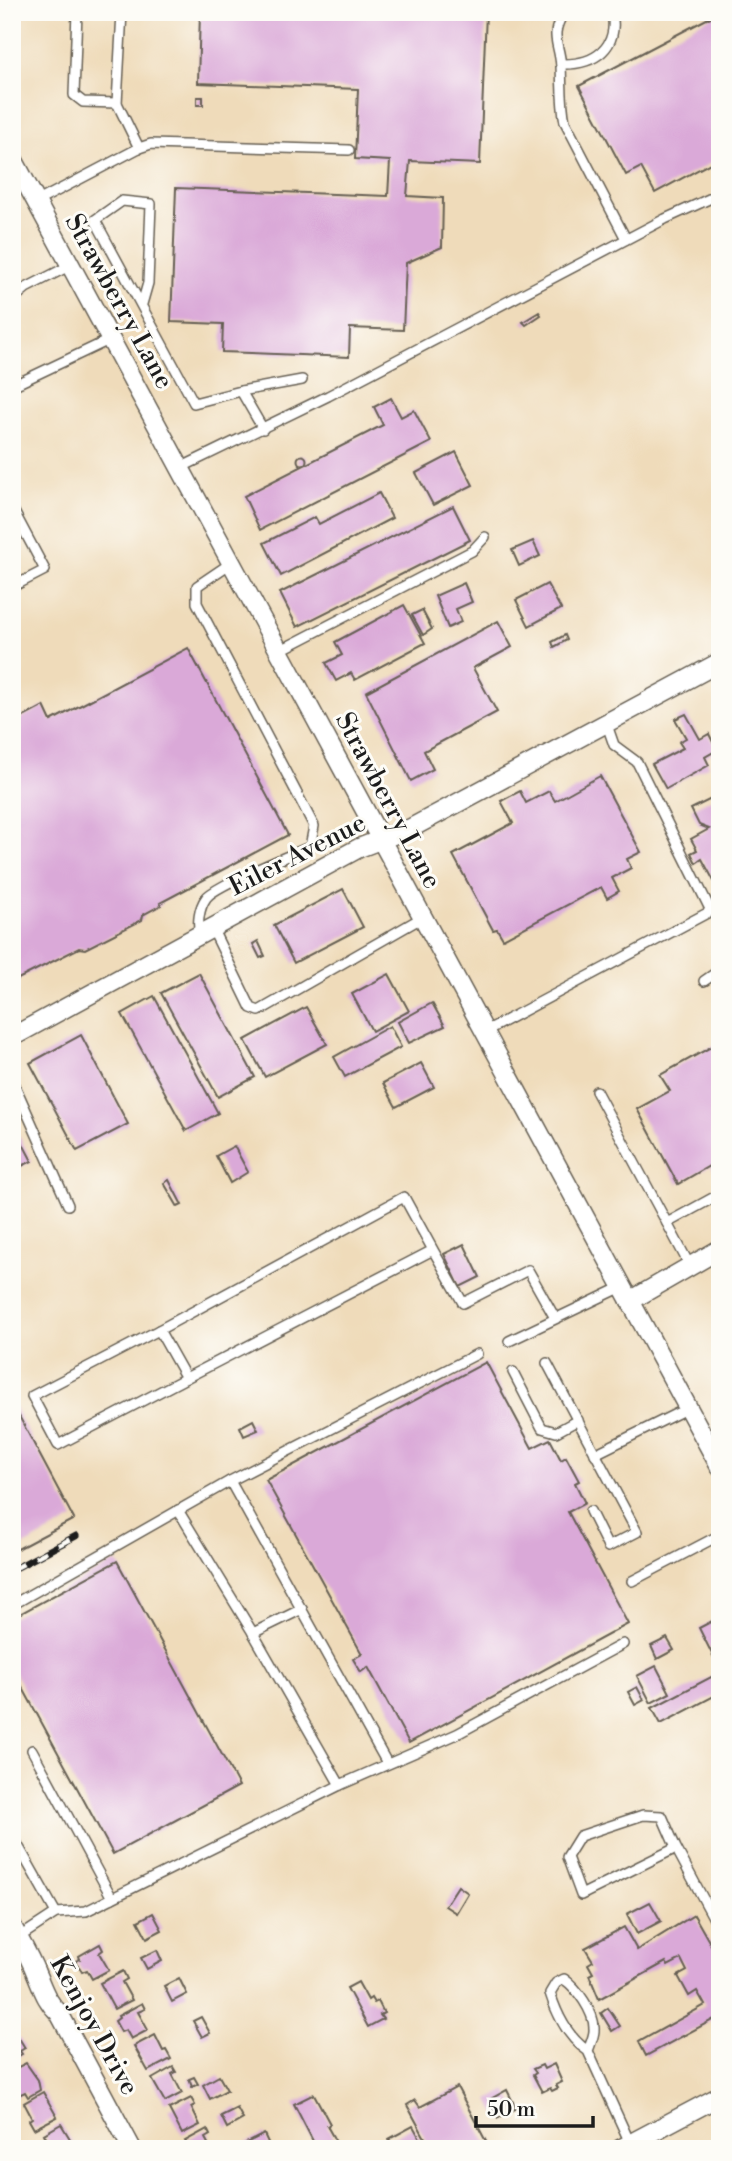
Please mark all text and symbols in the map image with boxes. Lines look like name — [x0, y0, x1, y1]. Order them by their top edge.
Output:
street label: Strawberry Lane — [58, 208, 180, 395]
street label: Strawberry Lane — [328, 707, 448, 894]
street label: Eiler Avenue — [224, 807, 371, 903]
street label: Kenjoy Drive — [43, 1950, 146, 2101]
scale bar — [476, 2084, 594, 2128]
text: 50 m — [487, 2097, 535, 2123]

